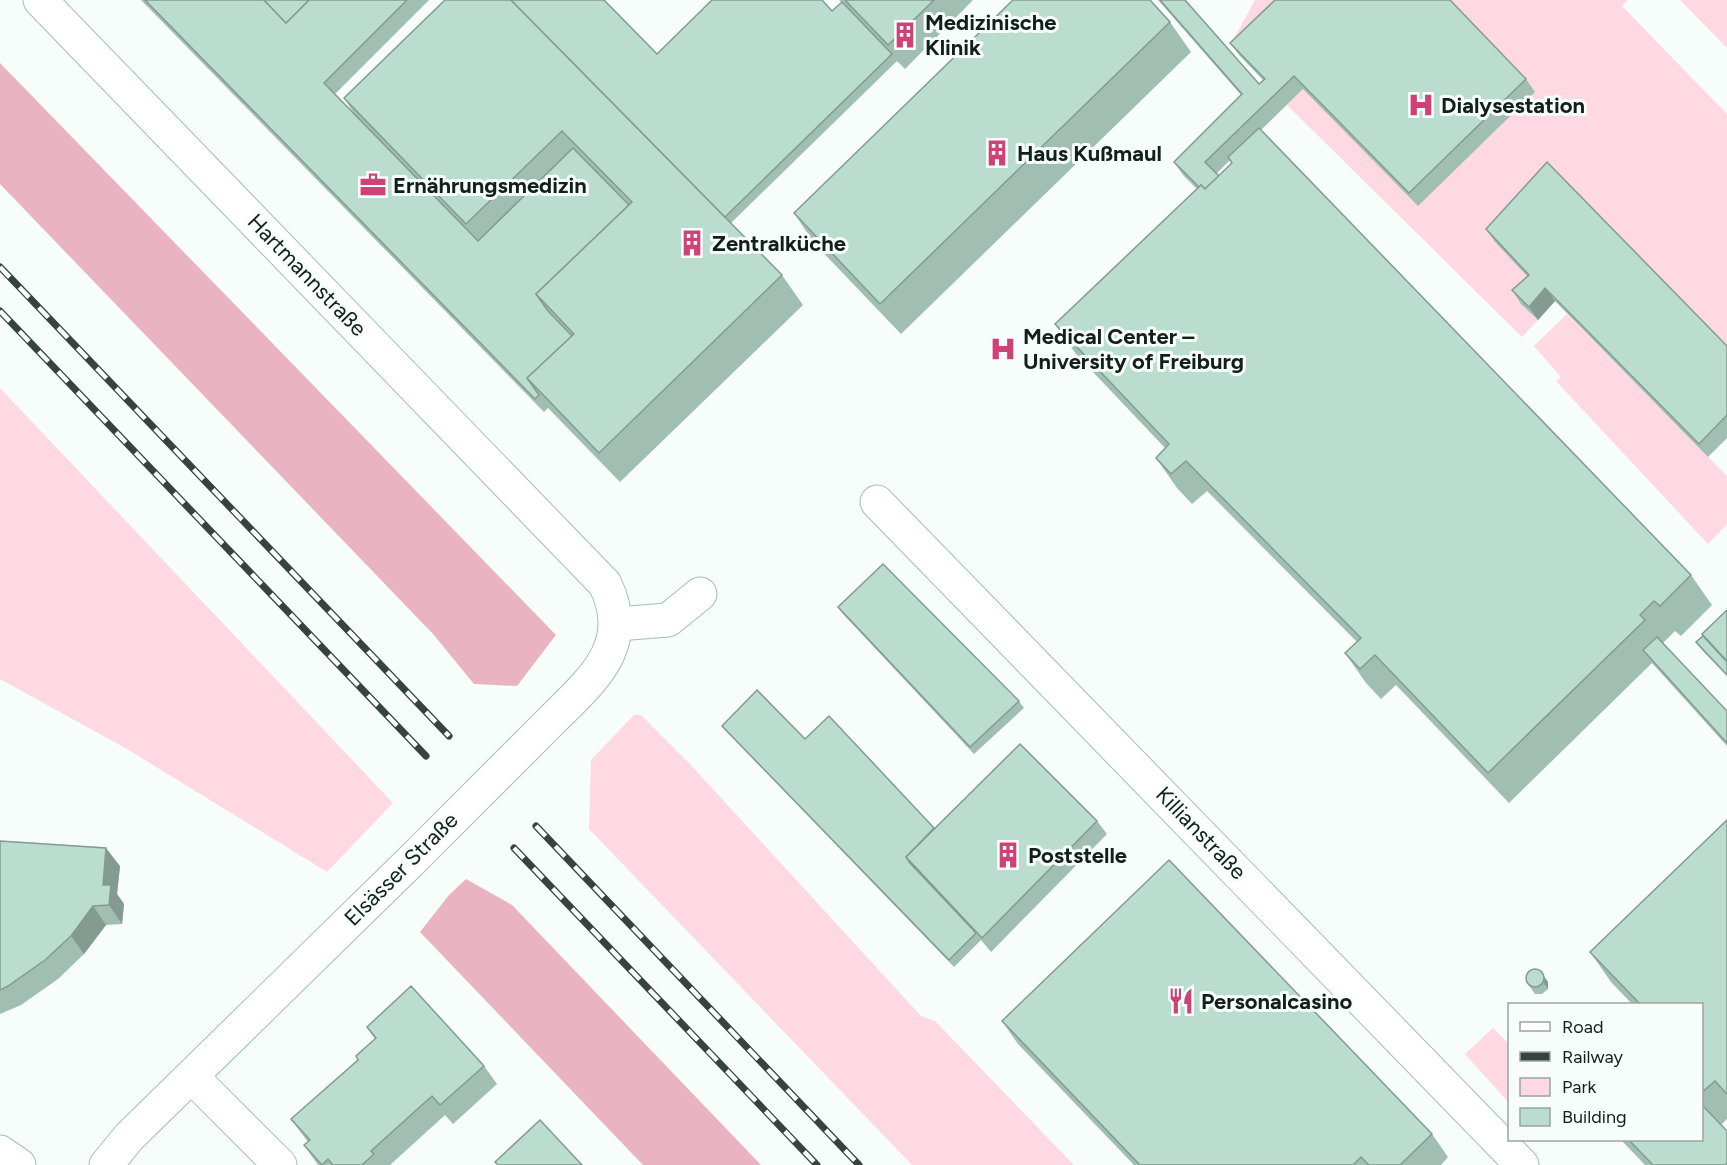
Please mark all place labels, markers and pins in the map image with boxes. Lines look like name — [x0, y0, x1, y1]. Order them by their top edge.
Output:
place label: Medizinische Klinik — [925, 9, 1056, 61]
building icon: Medizinische Klinik — [890, 20, 920, 50]
hospital icon: Dialysestation — [1406, 90, 1436, 120]
place label: Dialysestation — [1441, 92, 1585, 119]
building icon: Haus Kußmaul — [982, 138, 1012, 168]
place label: Haus Kußmaul — [1017, 140, 1162, 167]
office icon: Ernährungsmedizin — [358, 170, 388, 200]
place label: Ernährungsmedizin — [393, 172, 587, 199]
building icon: Zentralküche — [677, 228, 707, 258]
place label: Zentralküche — [712, 230, 846, 257]
place label: Medical Center – University of Freiburg — [1023, 323, 1244, 375]
hospital icon: Medical Center – University of Freiburg — [988, 334, 1018, 364]
building icon: Poststelle — [993, 840, 1023, 870]
place label: Poststelle — [1028, 842, 1127, 869]
restaurant icon: Personalcasino — [1166, 986, 1196, 1016]
place label: Personalcasino — [1201, 988, 1352, 1015]

